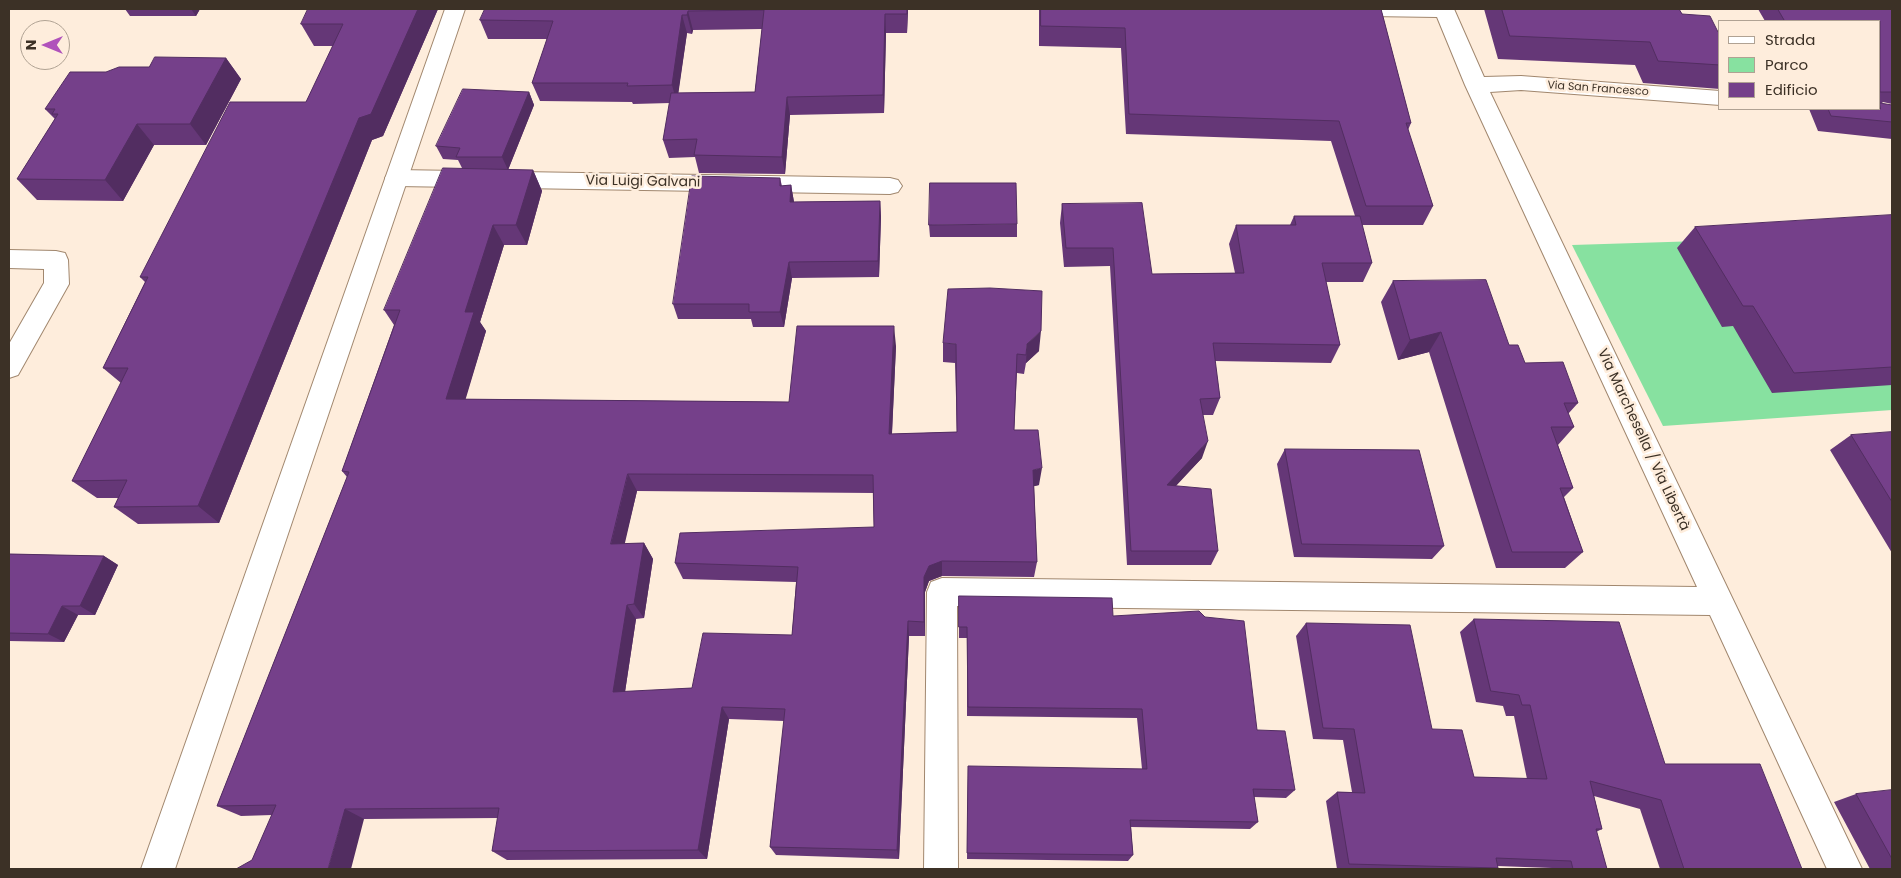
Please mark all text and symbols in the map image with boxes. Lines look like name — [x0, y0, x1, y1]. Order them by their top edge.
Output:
north arrow — [20, 20, 70, 70]
legend — [1718, 20, 1881, 110]
text: Strada — [1765, 29, 1815, 50]
text: N — [21, 40, 41, 50]
text: Parco — [1765, 54, 1808, 75]
street label: Via San Francesco — [1547, 79, 1649, 99]
text: Edificio — [1765, 79, 1818, 100]
street label: Via Luigi Galvani — [585, 173, 701, 191]
street label: Via Marchesella / Via Libertà — [1593, 346, 1693, 534]

